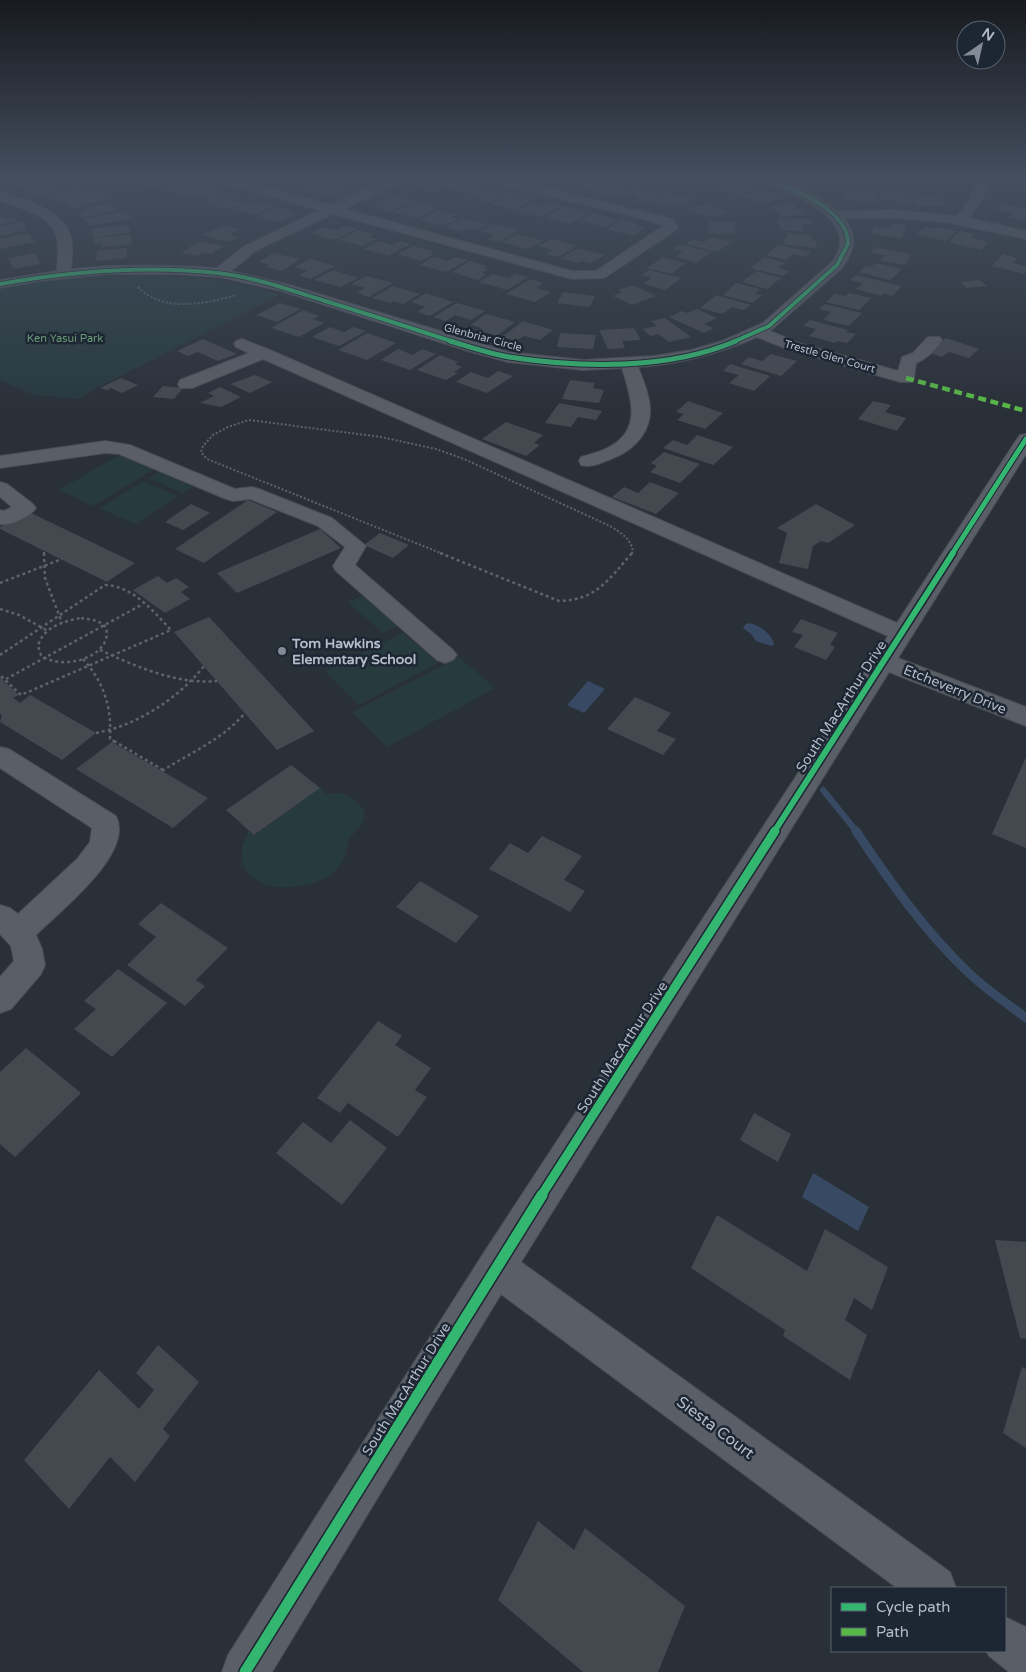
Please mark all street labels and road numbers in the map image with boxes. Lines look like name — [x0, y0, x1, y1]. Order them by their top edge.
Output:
street label: Glenbriar Circle — [442, 321, 523, 354]
street label: Trestle Glen Court — [783, 337, 877, 376]
street label: South MacArthur Drive — [792, 637, 890, 775]
street label: Etcheverry Drive — [901, 661, 1009, 718]
street label: South MacArthur Drive — [573, 978, 671, 1116]
street label: South MacArthur Drive — [359, 1320, 454, 1459]
street label: Siesta Court — [673, 1392, 758, 1464]

